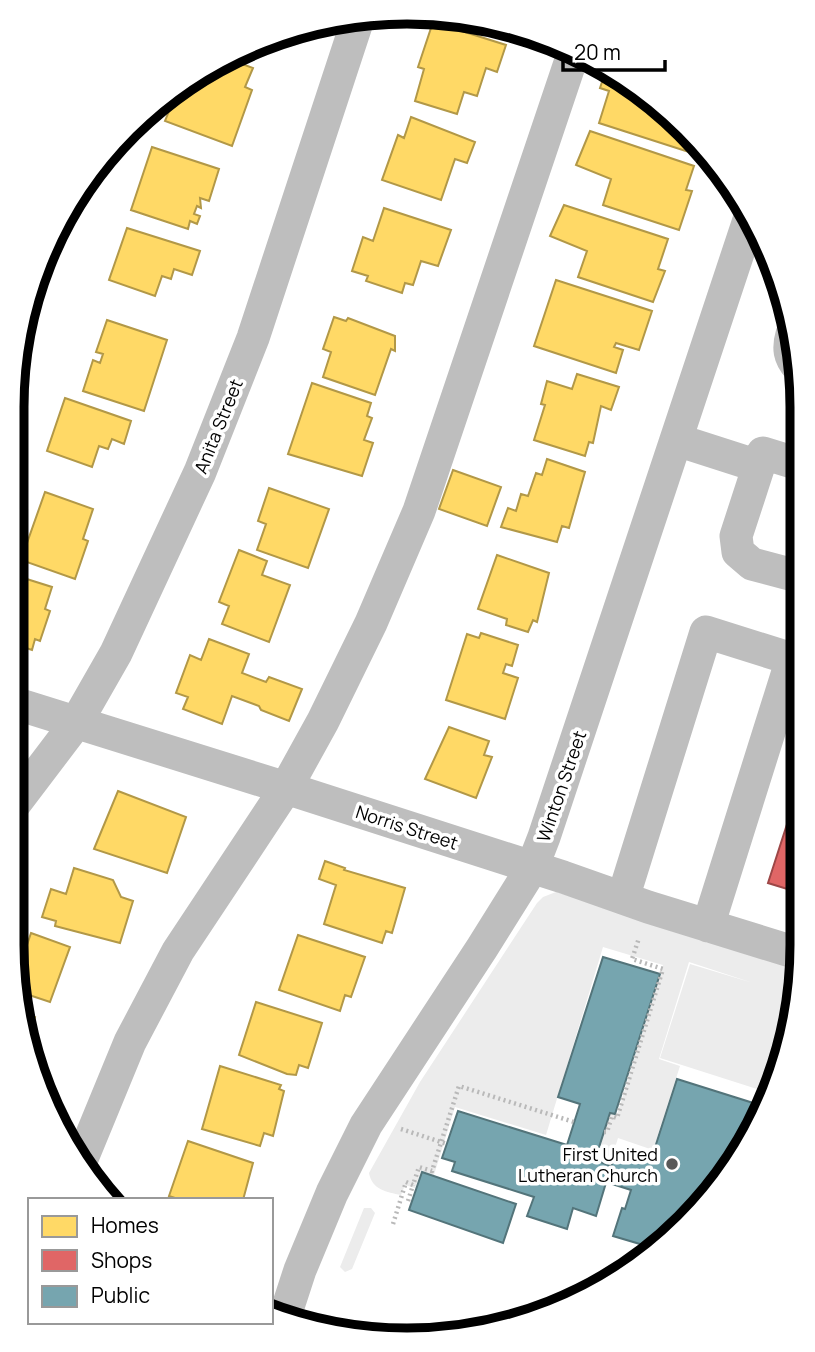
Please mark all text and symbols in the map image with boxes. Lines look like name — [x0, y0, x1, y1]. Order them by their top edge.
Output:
scale bar — [563, 28, 664, 72]
text: 20 m — [574, 38, 621, 66]
street label: Anita Street — [188, 375, 248, 477]
street label: Winton Street — [531, 727, 591, 845]
street label: Norris Street — [353, 799, 461, 855]
place label: First United Lutheran Church — [518, 1142, 658, 1187]
marker: First United Lutheran Church — [664, 1156, 680, 1172]
legend — [28, 1198, 273, 1324]
text: Homes — [91, 1211, 159, 1239]
text: Shops — [91, 1246, 152, 1274]
text: Public — [91, 1281, 150, 1309]

